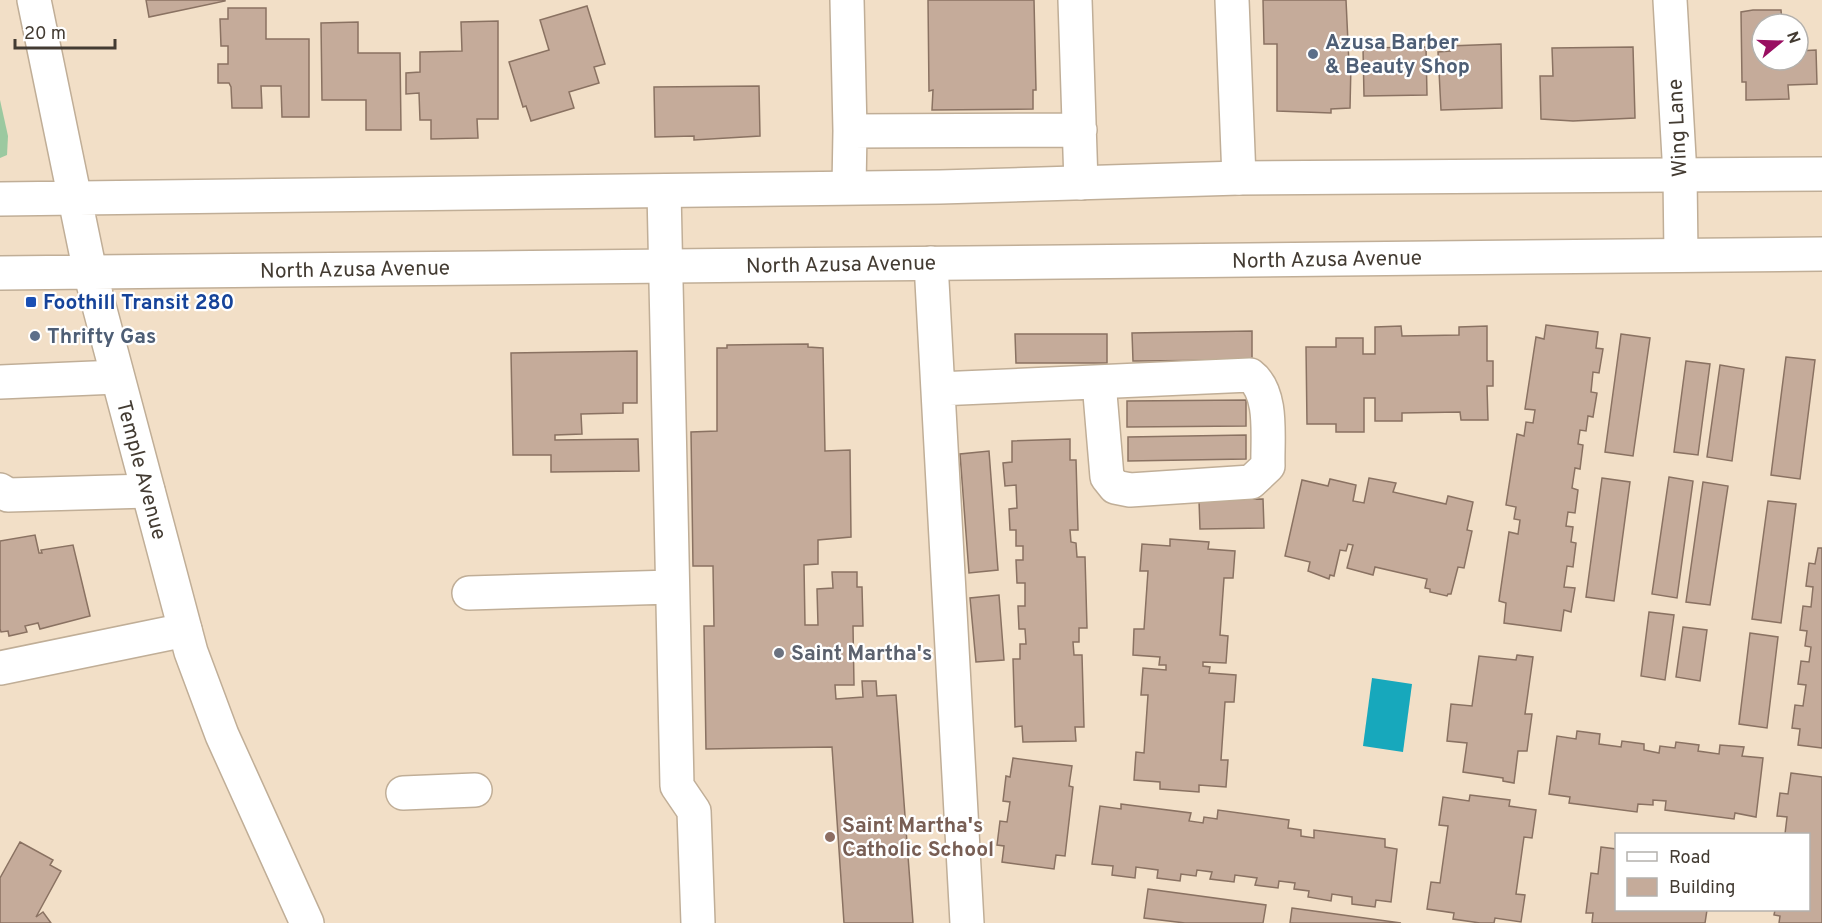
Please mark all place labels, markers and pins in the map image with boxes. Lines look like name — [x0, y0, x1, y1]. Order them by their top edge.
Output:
place label: Azusa Barber & Beauty Shop — [1325, 30, 1470, 81]
marker: Azusa Barber & Beauty Shop — [1306, 47, 1320, 61]
place label: Foothill Transit 280 — [43, 290, 234, 317]
marker: Foothill Transit 280 — [24, 295, 38, 309]
place label: Thrifty Gas — [47, 324, 156, 351]
marker: Thrifty Gas — [28, 329, 42, 343]
place label: Saint Martha's — [791, 641, 932, 668]
marker: Saint Martha's — [772, 646, 786, 660]
place label: Saint Martha's Catholic School — [842, 813, 994, 864]
marker: Saint Martha's Catholic School — [823, 830, 837, 844]

